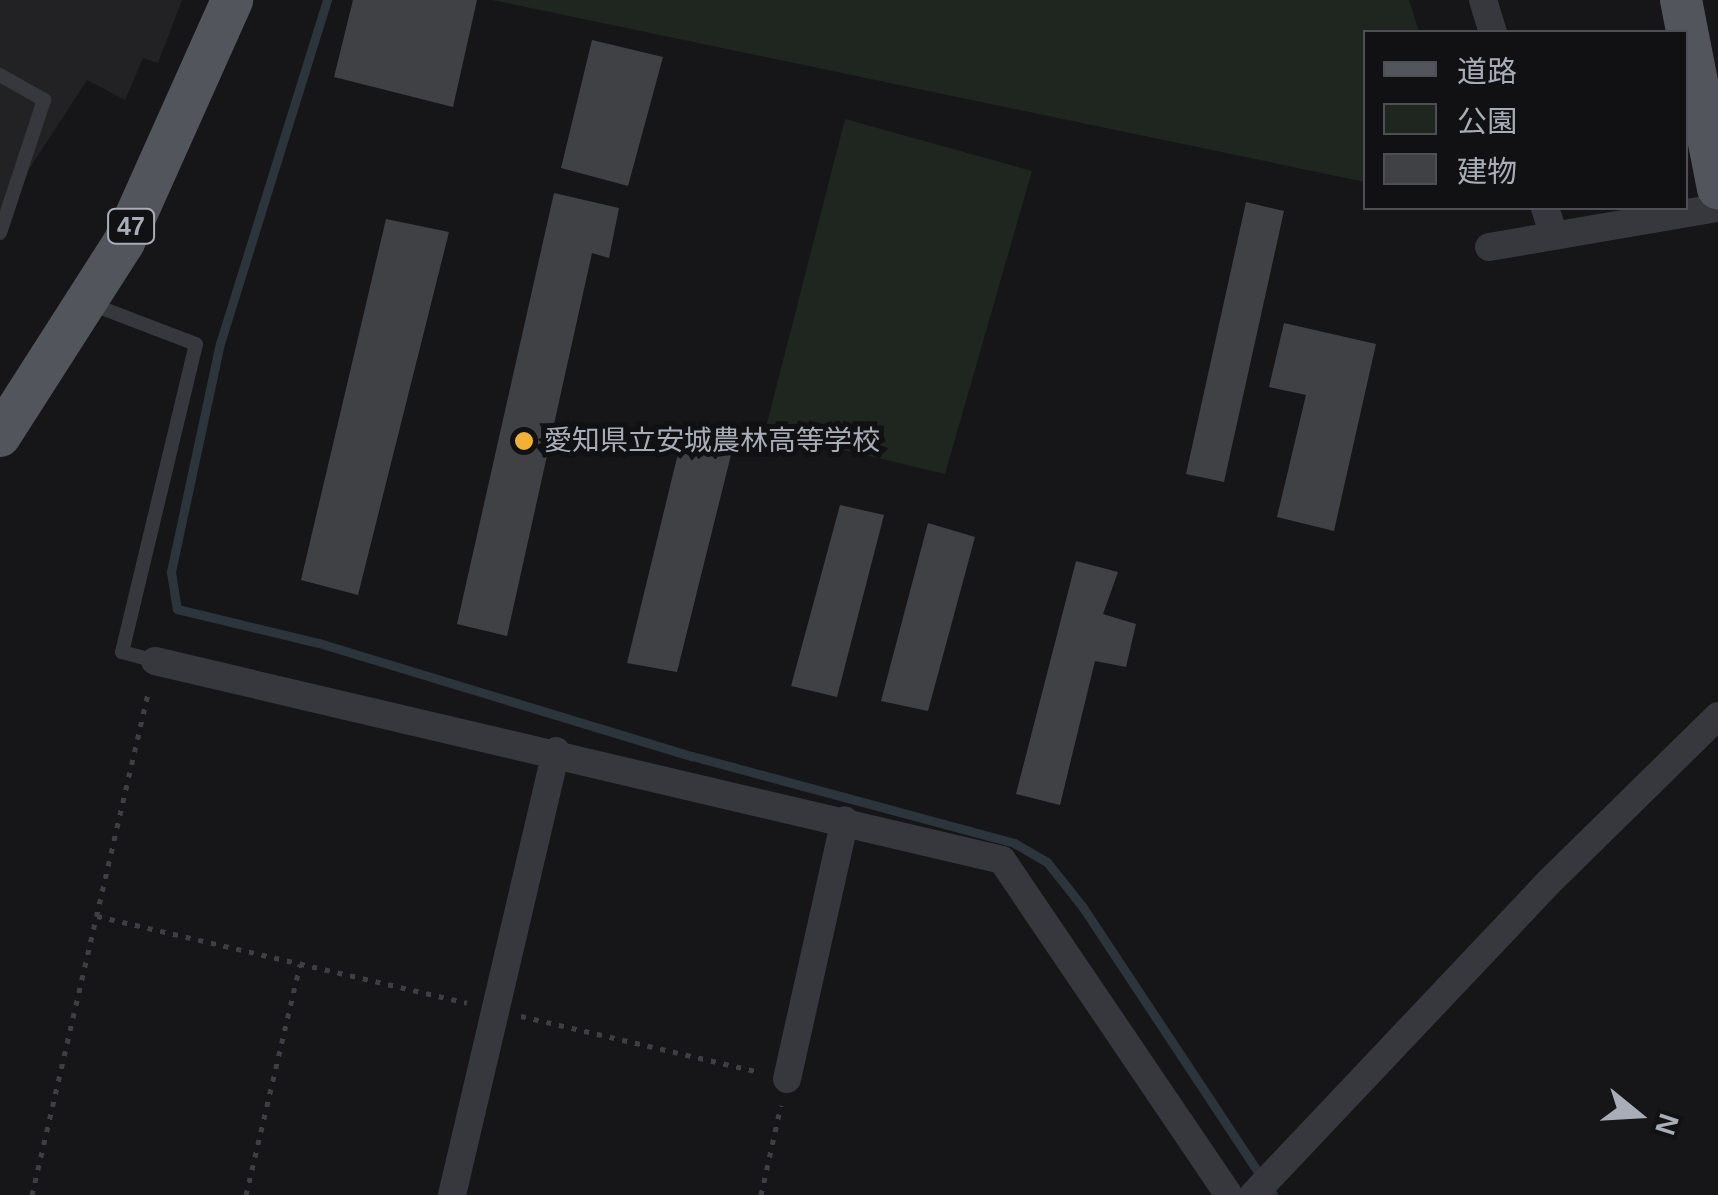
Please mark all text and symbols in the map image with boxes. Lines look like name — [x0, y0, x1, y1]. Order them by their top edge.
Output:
legend — [1363, 30, 1688, 210]
text: 道路 — [1457, 55, 1517, 88]
text: 公園 — [1457, 105, 1517, 138]
text: 建物 — [1457, 155, 1517, 188]
road number: 47 — [106, 206, 156, 246]
place label: 愛知県立安城農林高等学校 — [544, 424, 880, 458]
marker: 愛知県立安城農林高等学校 — [513, 430, 535, 452]
north arrow — [1588, 1065, 1688, 1165]
text: N — [1649, 1110, 1685, 1139]

